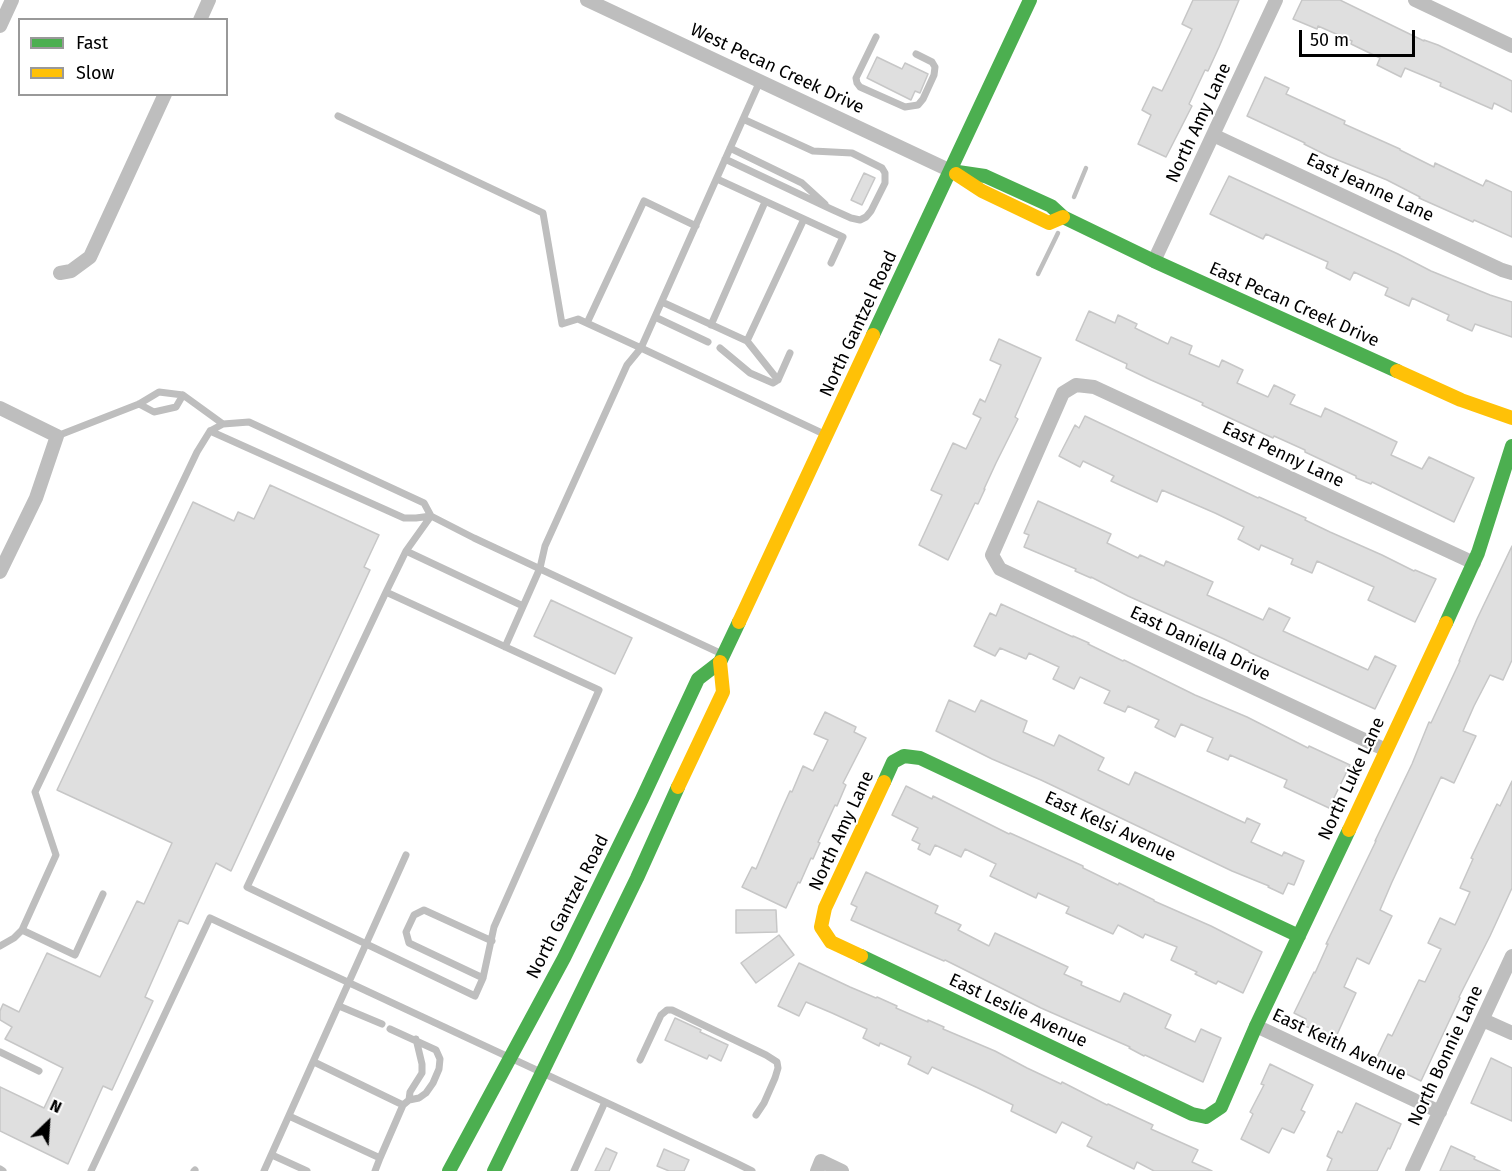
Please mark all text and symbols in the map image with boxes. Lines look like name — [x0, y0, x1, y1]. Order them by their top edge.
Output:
legend — [18, 18, 228, 96]
scale bar — [1302, 18, 1418, 56]
street label: West Pecan Creek Drive — [687, 19, 867, 119]
text: 50 m — [1310, 29, 1349, 51]
text: Fast — [76, 32, 108, 54]
street label: North Amy Lane — [1162, 60, 1236, 186]
text: Slow — [76, 62, 114, 84]
street label: East Jeanne Lane — [1303, 149, 1437, 227]
street label: North Gantzel Road — [816, 247, 902, 401]
street label: East Pecan Creek Drive — [1206, 258, 1382, 352]
street label: East Penny Lane — [1219, 417, 1347, 493]
street label: East Daniella Drive — [1126, 602, 1274, 686]
street label: North Luke Lane — [1314, 714, 1390, 844]
street label: North Amy Lane — [805, 768, 879, 894]
street label: East Kelsi Avenue — [1041, 787, 1179, 867]
street label: North Gantzel Road — [522, 831, 614, 983]
street label: East Leslie Avenue — [945, 969, 1091, 1053]
street label: North Bonnie Lane — [1404, 982, 1488, 1130]
street label: East Keith Avenue — [1269, 1004, 1409, 1086]
north arrow — [18, 1093, 78, 1153]
text: N — [47, 1095, 65, 1117]

